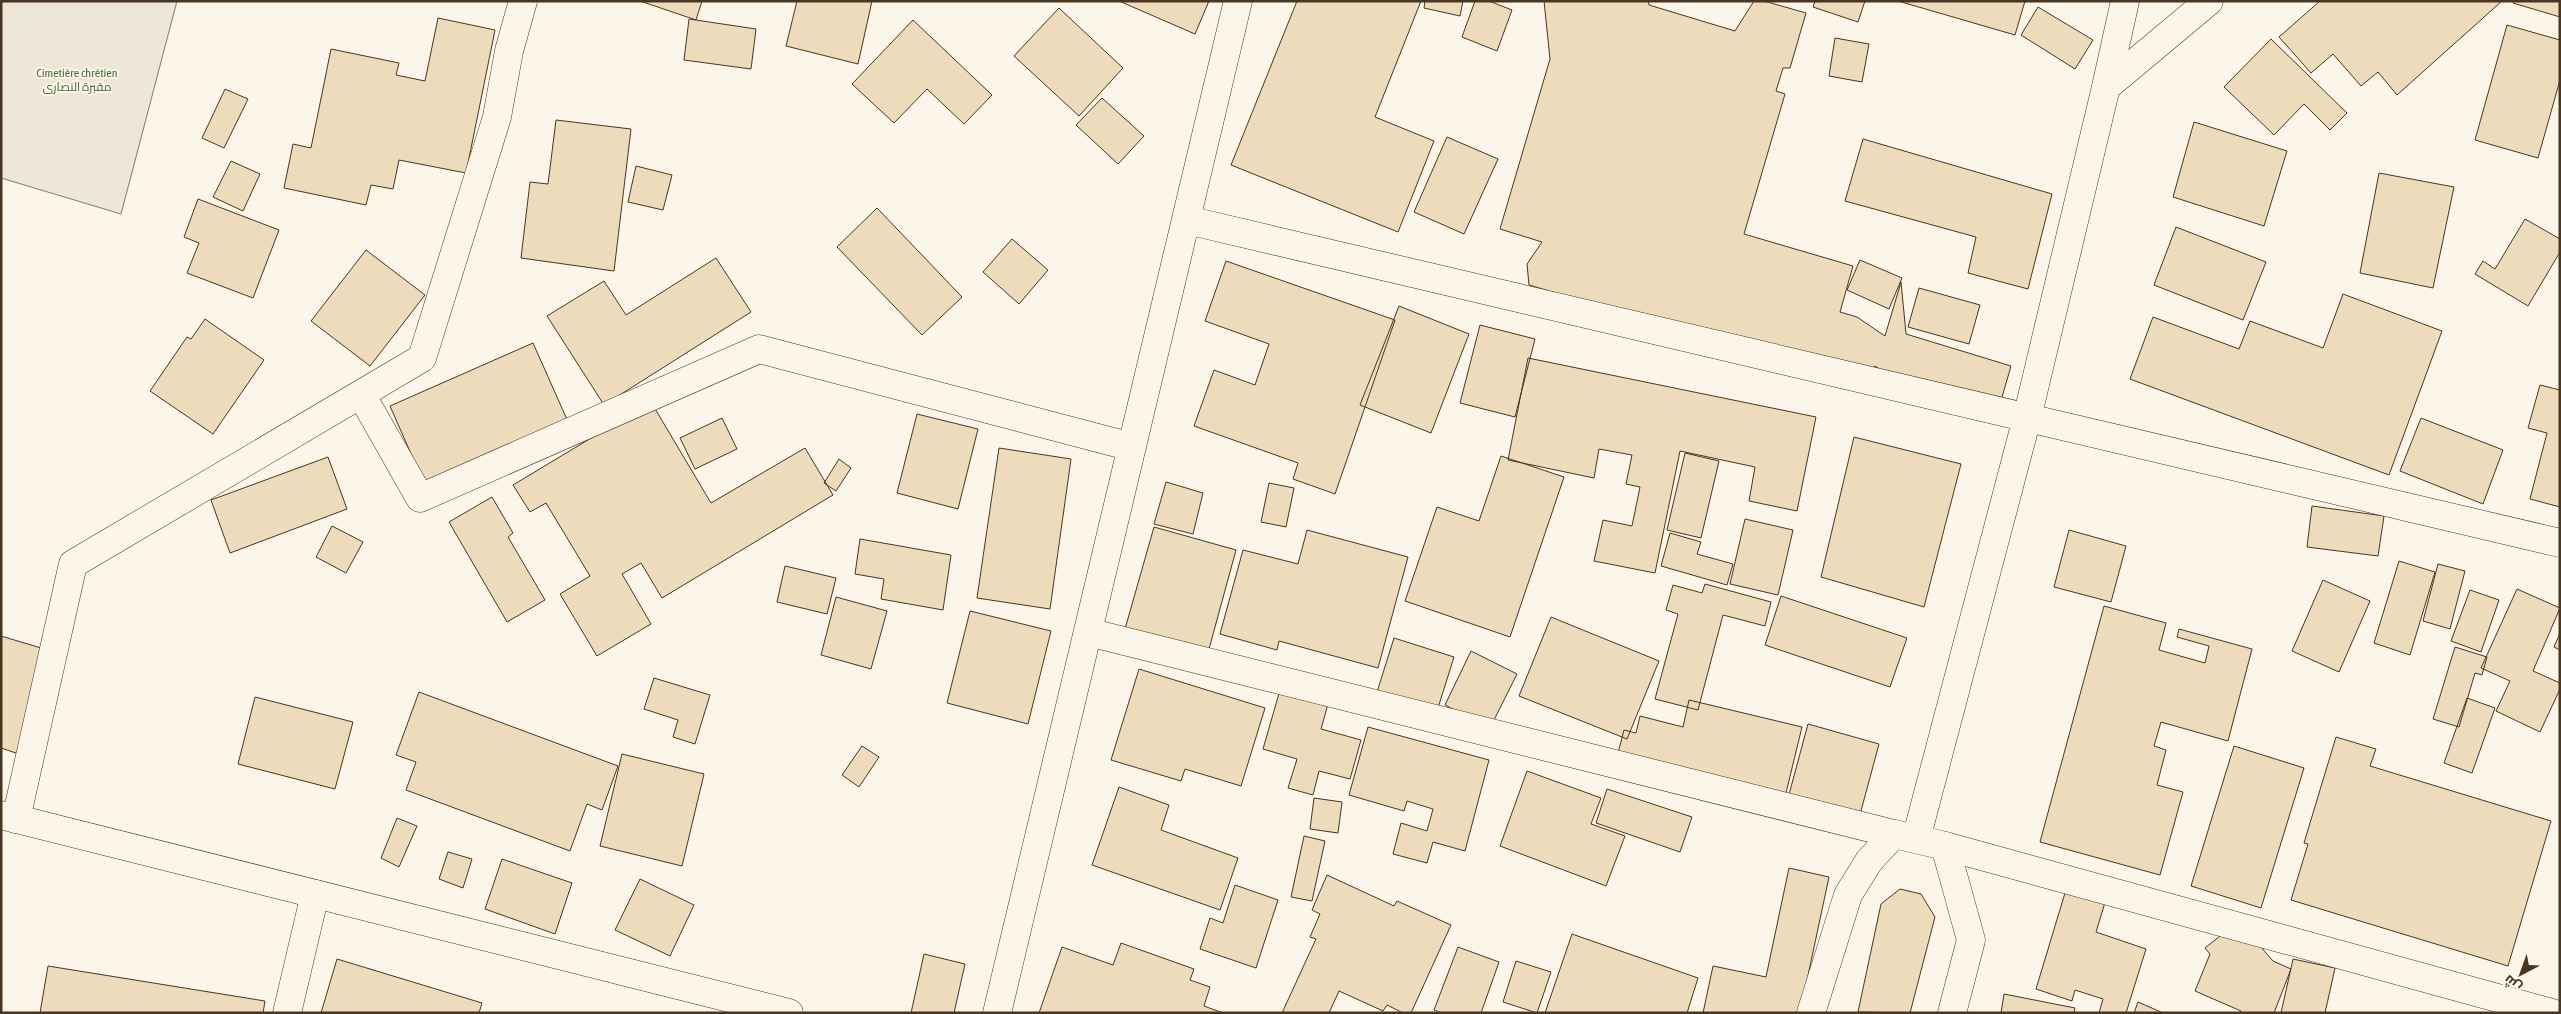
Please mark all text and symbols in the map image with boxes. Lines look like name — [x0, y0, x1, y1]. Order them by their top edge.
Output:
park label: Cimetière chrétien مقبرة النصارى — [36, 66, 118, 94]
north arrow — [2496, 949, 2546, 999]
text: ش — [2500, 971, 2525, 996]

